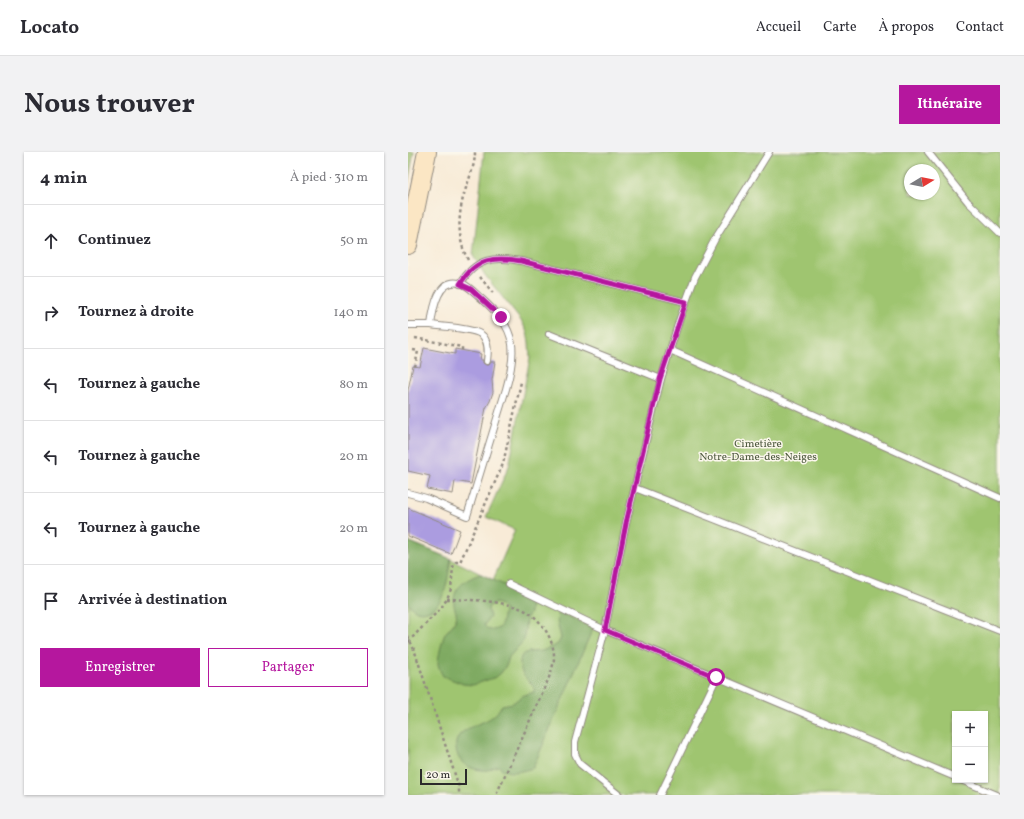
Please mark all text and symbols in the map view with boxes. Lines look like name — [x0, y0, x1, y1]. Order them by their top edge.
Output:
text: Locato — [20, 15, 79, 41]
text: Accueil — [756, 18, 801, 37]
text: Carte — [823, 18, 857, 37]
text: À propos — [879, 18, 934, 37]
text: Contact — [956, 18, 1004, 37]
text: Nous trouver — [24, 85, 195, 124]
button: Itinéraire — [899, 85, 1000, 124]
north arrow — [904, 164, 940, 200]
text: 4 min — [40, 167, 87, 190]
text: À pied · 310 m — [290, 169, 368, 187]
icon: ahead — [40, 230, 62, 252]
text: Continuez — [78, 230, 151, 251]
text: 50 m — [340, 232, 368, 250]
icon: right — [40, 302, 62, 324]
text: Tournez à droite — [78, 302, 194, 323]
text: 140 m — [334, 304, 368, 322]
route end — [492, 308, 510, 326]
icon: left — [40, 374, 62, 396]
text: Tournez à gauche — [78, 374, 200, 395]
text: 80 m — [339, 376, 368, 394]
park label: Cimetière Notre-Dame-des-Neiges — [699, 437, 817, 465]
icon: left — [40, 446, 62, 468]
text: Tournez à gauche — [78, 446, 200, 467]
text: 20 m — [339, 448, 368, 466]
icon: left — [40, 518, 62, 540]
text: Tournez à gauche — [78, 518, 200, 539]
text: 20 m — [339, 520, 368, 538]
icon: arrive — [40, 590, 62, 612]
text: Arrivée à destination — [78, 590, 227, 611]
button: Enregistrer — [40, 648, 200, 687]
button: Partager — [208, 648, 368, 687]
route start — [707, 668, 725, 686]
map controls — [952, 711, 988, 783]
button: + — [952, 711, 988, 747]
button: − — [952, 747, 988, 783]
scale bar — [420, 767, 467, 786]
text: 20 m — [426, 768, 450, 783]

